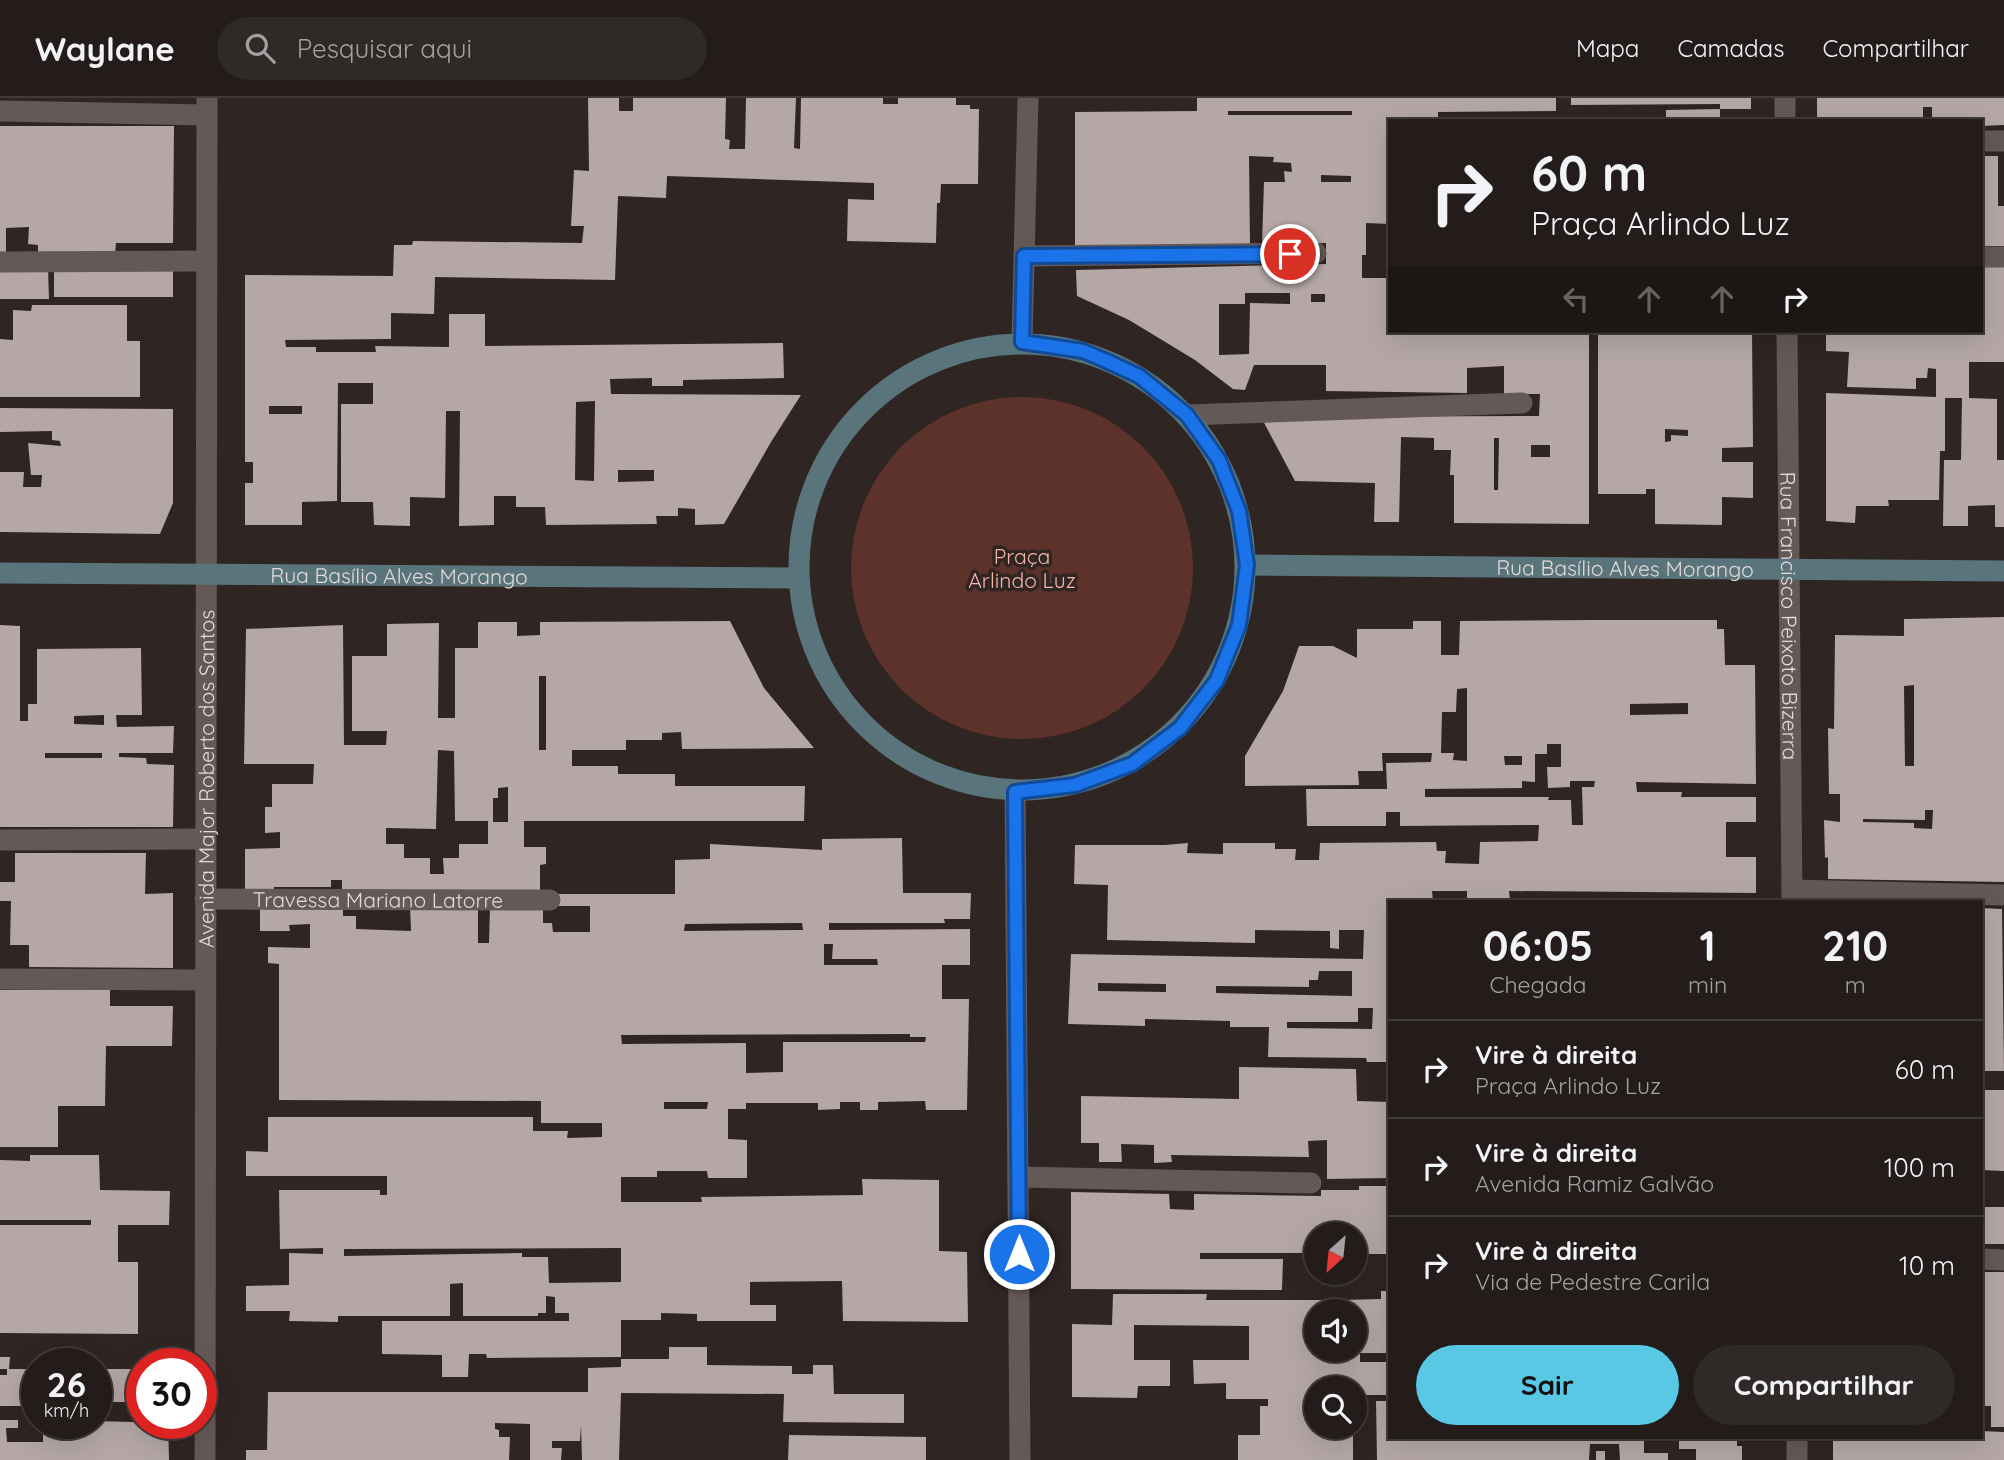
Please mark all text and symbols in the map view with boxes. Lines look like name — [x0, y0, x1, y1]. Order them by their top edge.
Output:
search box — [217, 17, 707, 80]
text: Waylane — [35, 28, 175, 69]
icon: search — [241, 29, 279, 67]
text: Pesquisar aqui — [297, 32, 472, 65]
text: Mapa — [1576, 33, 1639, 63]
text: Camadas — [1677, 33, 1784, 63]
text: Compartilhar — [1822, 33, 1969, 63]
text: 60 m — [1531, 142, 1647, 203]
icon: right — [1416, 147, 1507, 238]
text: Praça Arlindo Luz — [1531, 203, 1790, 243]
pin — [1260, 224, 1320, 284]
icon: arrive — [1271, 235, 1309, 273]
icon: left — [1557, 280, 1595, 318]
icon: ahead — [1630, 280, 1668, 318]
icon: ahead — [1703, 280, 1741, 318]
icon: right — [1776, 280, 1814, 318]
street label: Rua Francisco Peixoto Bizerra — [1775, 472, 1804, 760]
park label: Praça Arlindo Luz — [968, 543, 1076, 593]
street label: Rua Basílio Alves Morango — [1496, 554, 1754, 582]
street label: Rua Basílio Alves Morango — [270, 562, 528, 589]
street label: Avenida Major Roberto dos Santos — [193, 610, 219, 948]
street label: Travessa Mariano Latorre — [253, 886, 503, 913]
text: 06:05 — [1483, 919, 1593, 972]
text: 1 — [1700, 919, 1716, 972]
text: 210 — [1822, 919, 1888, 972]
text: Chegada — [1490, 970, 1587, 999]
text: min — [1688, 970, 1727, 999]
text: m — [1845, 970, 1866, 999]
text: Vire à direita — [1475, 1038, 1637, 1071]
icon: right — [1416, 1050, 1454, 1088]
text: 60 m — [1895, 1053, 1955, 1086]
text: Praça Arlindo Luz — [1475, 1071, 1661, 1100]
text: Vire à direita — [1475, 1136, 1637, 1169]
icon: right — [1416, 1148, 1454, 1186]
text: 100 m — [1884, 1151, 1955, 1184]
text: Avenida Ramiz Galvão — [1475, 1169, 1714, 1198]
position arrow — [982, 1217, 1056, 1291]
north arrow — [1304, 1222, 1367, 1284]
map controls — [1304, 1222, 1367, 1439]
text: Vire à direita — [1475, 1234, 1637, 1267]
icon: right — [1416, 1246, 1454, 1284]
text: 10 m — [1899, 1249, 1955, 1282]
text: Via de Pedestre Carila — [1475, 1267, 1710, 1296]
button: sound — [1304, 1299, 1367, 1362]
button: Sair — [1416, 1345, 1679, 1425]
button: Compartilhar — [1693, 1345, 1955, 1425]
speed limit sign: 30 — [126, 1348, 217, 1439]
text: 26 — [47, 1362, 86, 1406]
button: search — [1304, 1376, 1367, 1439]
text: km/h — [44, 1399, 89, 1422]

